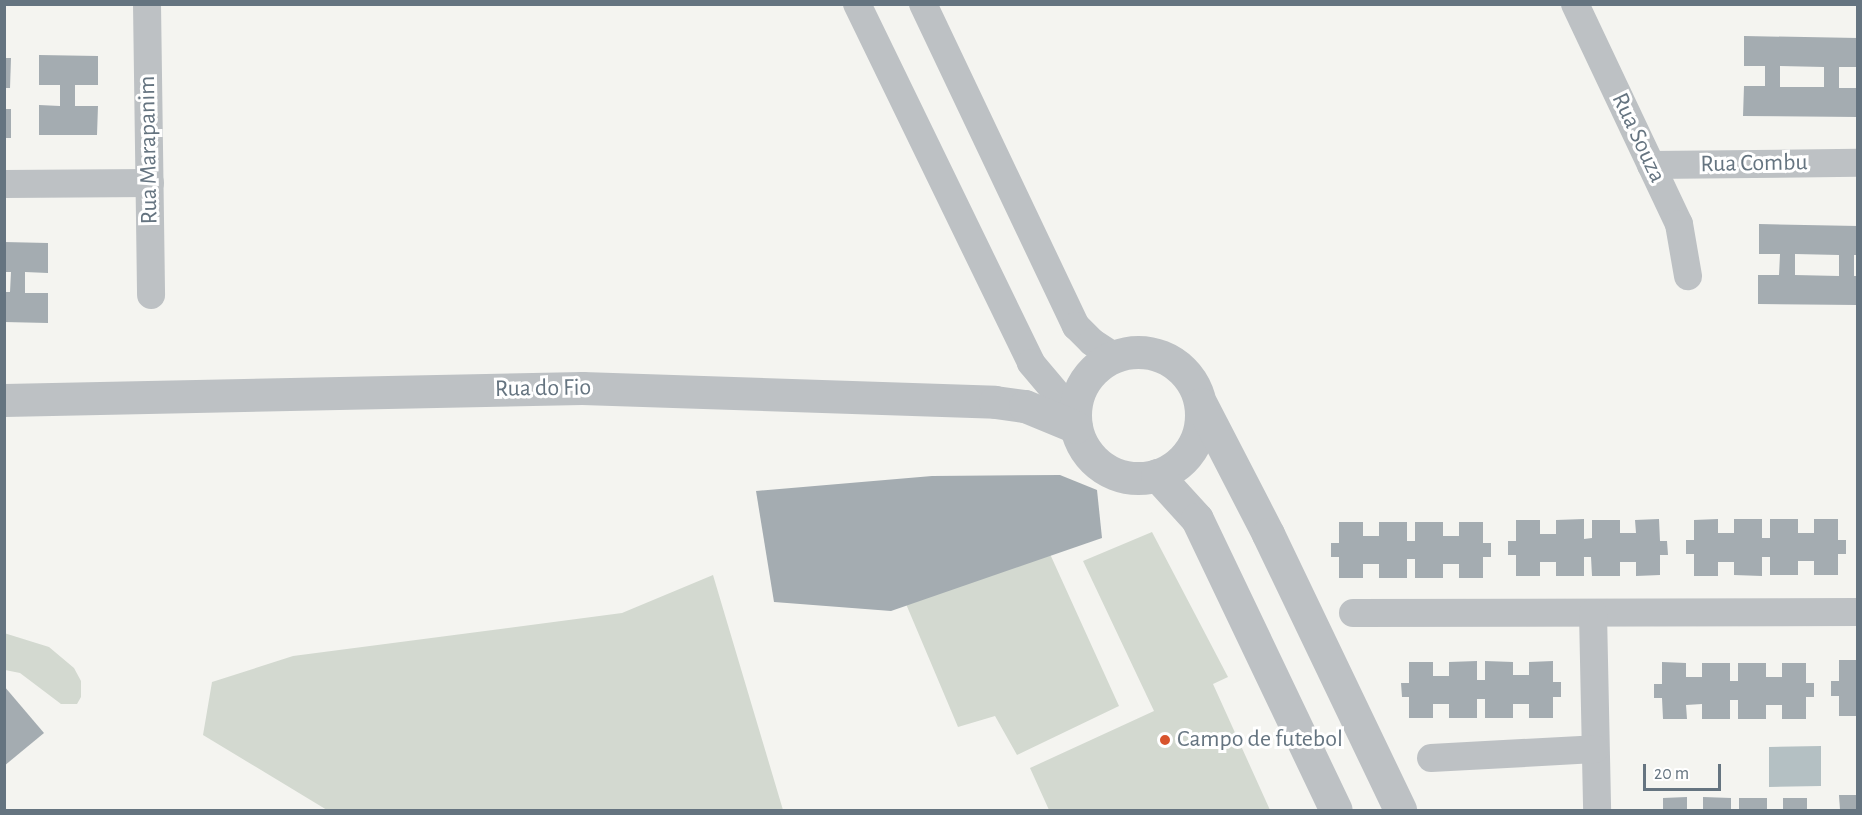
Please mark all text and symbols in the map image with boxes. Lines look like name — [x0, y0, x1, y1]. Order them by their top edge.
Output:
street label: Rua Marapanim — [133, 75, 165, 225]
street label: Rua Souza — [1605, 88, 1671, 188]
street label: Rua Combu — [1700, 149, 1808, 179]
street label: Rua do Fio — [495, 374, 591, 404]
place label: Campo de futebol — [1177, 726, 1343, 754]
marker: Campo de futebol — [1158, 733, 1172, 747]
scale bar — [1646, 752, 1724, 790]
text: 20 m — [1654, 765, 1689, 783]

